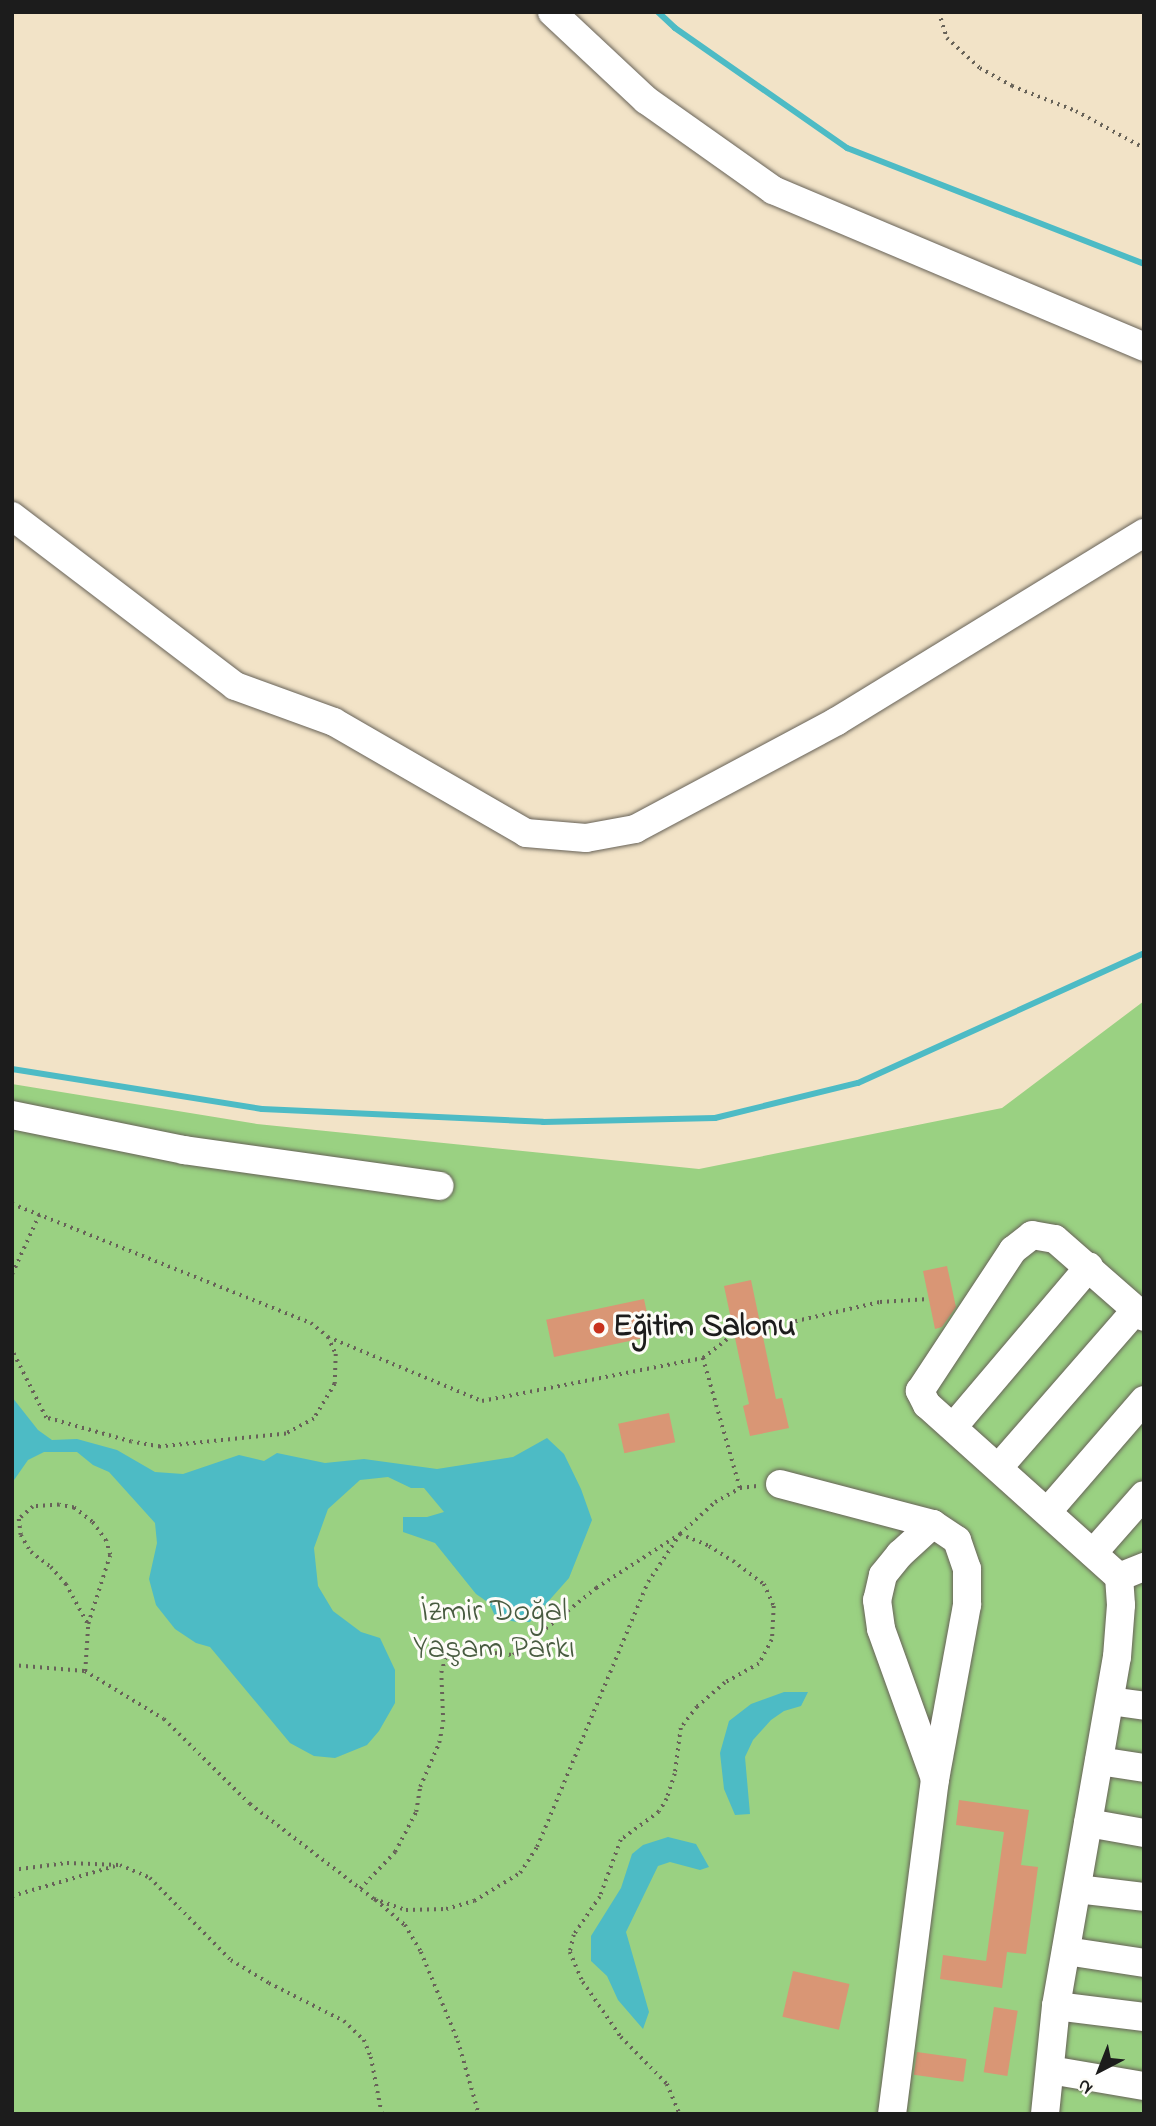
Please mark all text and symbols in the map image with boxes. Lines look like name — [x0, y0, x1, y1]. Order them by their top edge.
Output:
place label: Eğitim Salonu — [613, 1309, 796, 1347]
marker: Eğitim Salonu — [591, 1320, 607, 1336]
park label: İzmir Doğal Yaşam Parkı — [413, 1595, 575, 1670]
north arrow — [1065, 2035, 1135, 2105]
text: N — [1072, 2072, 1099, 2100]

